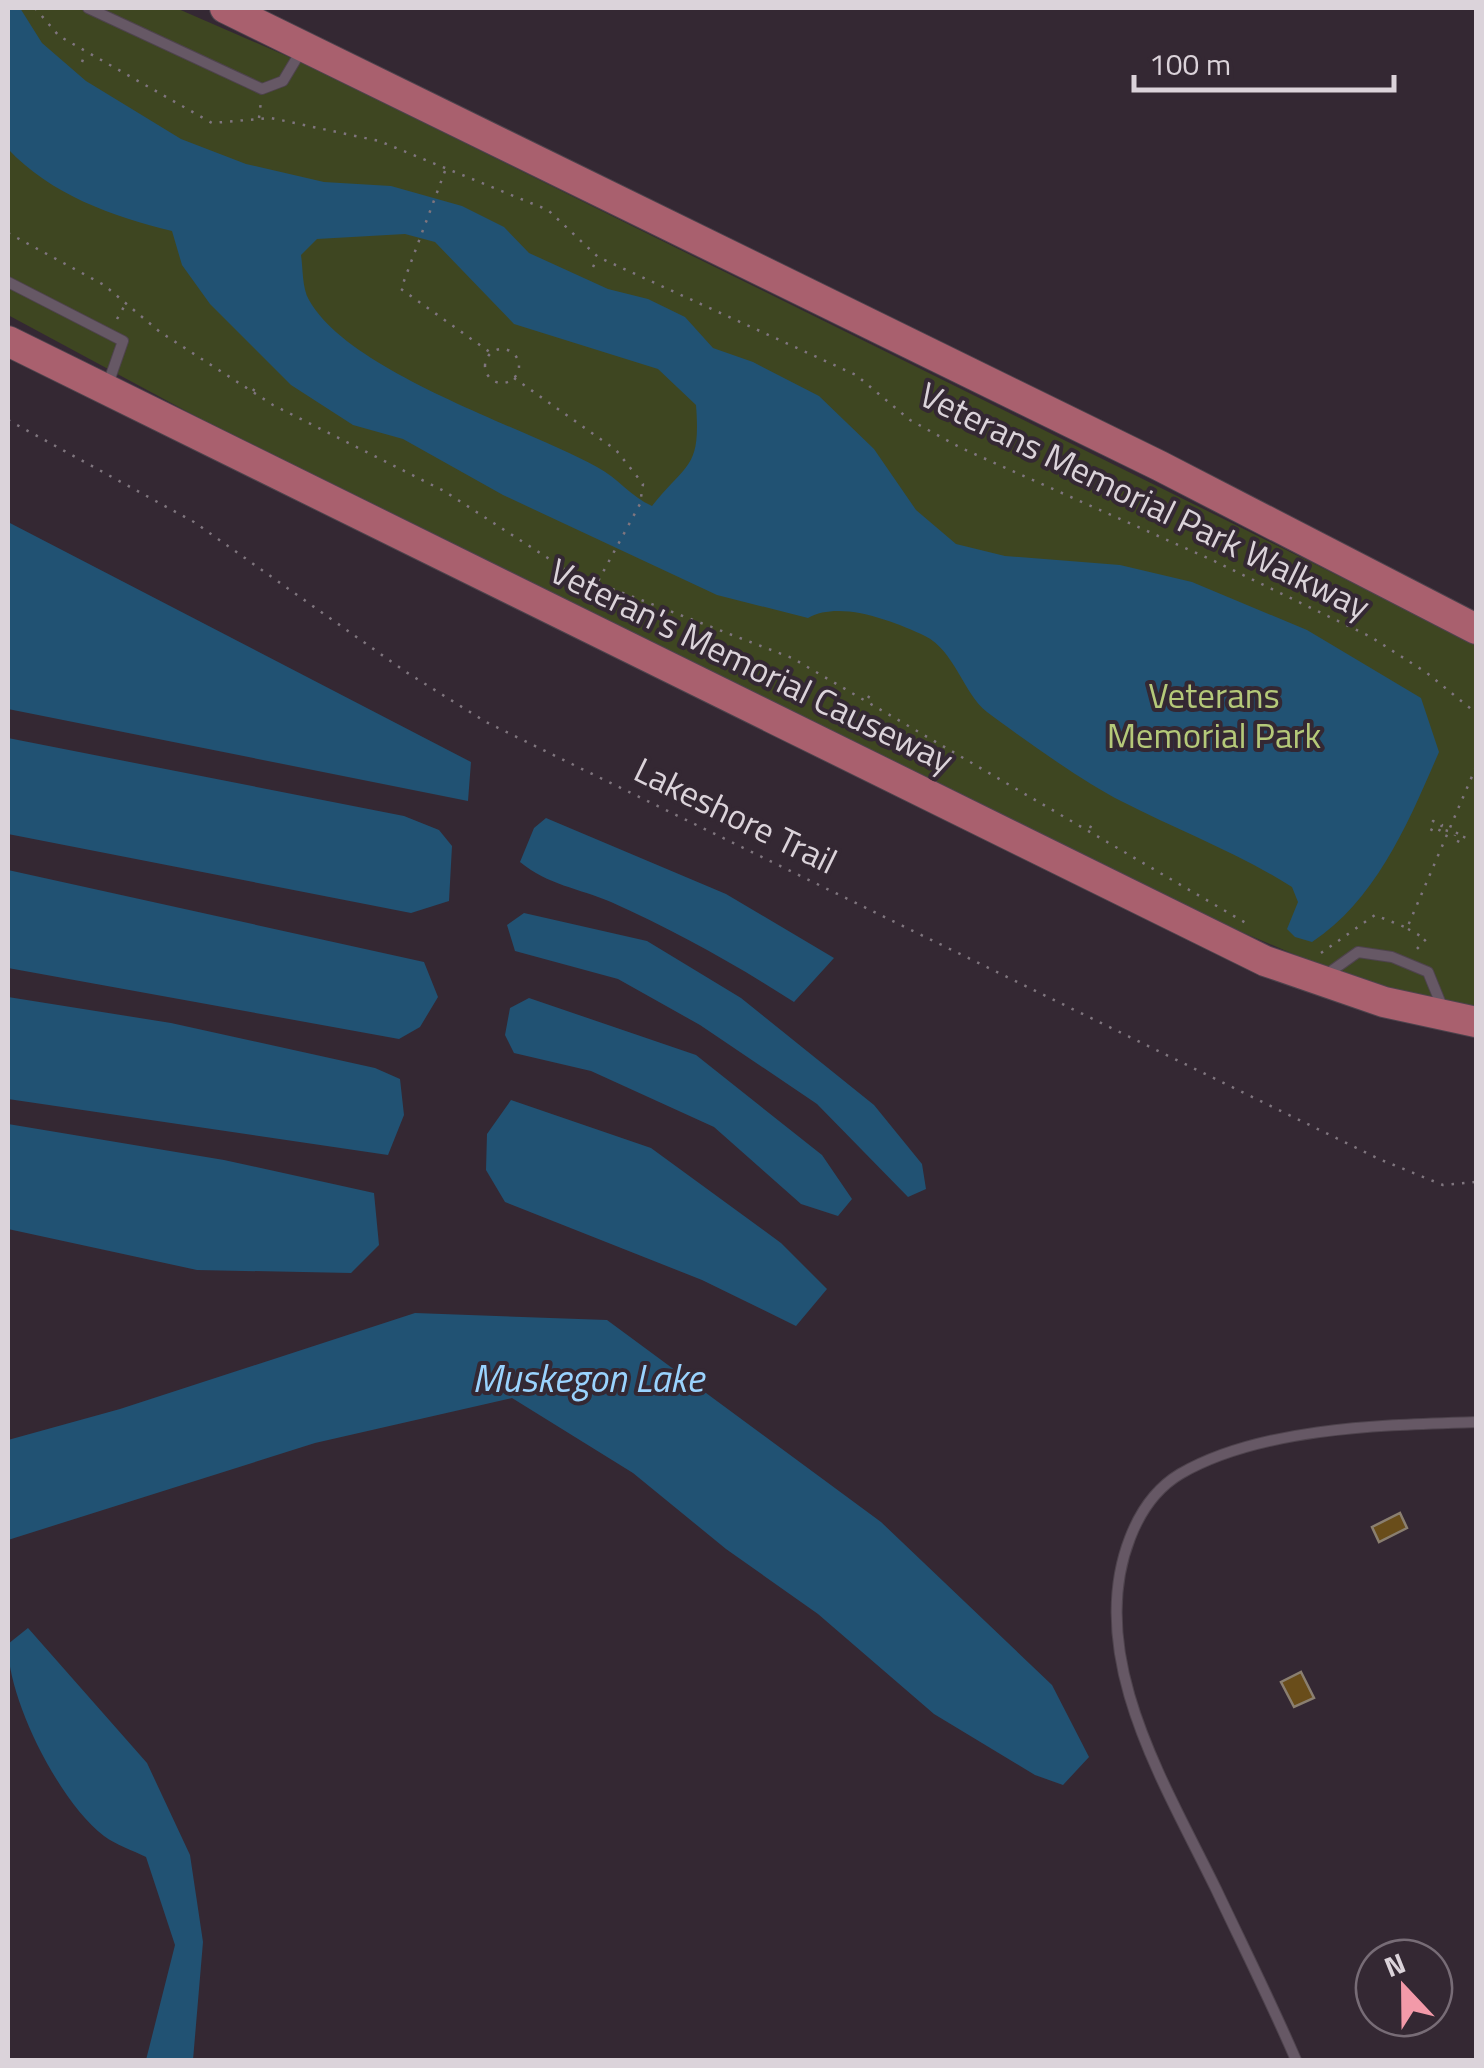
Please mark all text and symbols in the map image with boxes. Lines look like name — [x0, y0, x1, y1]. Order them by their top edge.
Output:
scale bar — [1134, 30, 1394, 92]
text: 100 m — [1149, 41, 1231, 87]
street label: Veterans Memorial Park Walkway — [911, 367, 1379, 633]
street label: Veteran's Memorial Causeway — [541, 544, 963, 786]
park label: Veterans Memorial Park — [1107, 668, 1322, 762]
street label: Lakeshore Trail — [625, 743, 847, 887]
water label: Muskegon Lake — [472, 1349, 706, 1407]
north arrow — [1354, 1938, 1454, 2038]
text: N — [1377, 1941, 1411, 1988]

